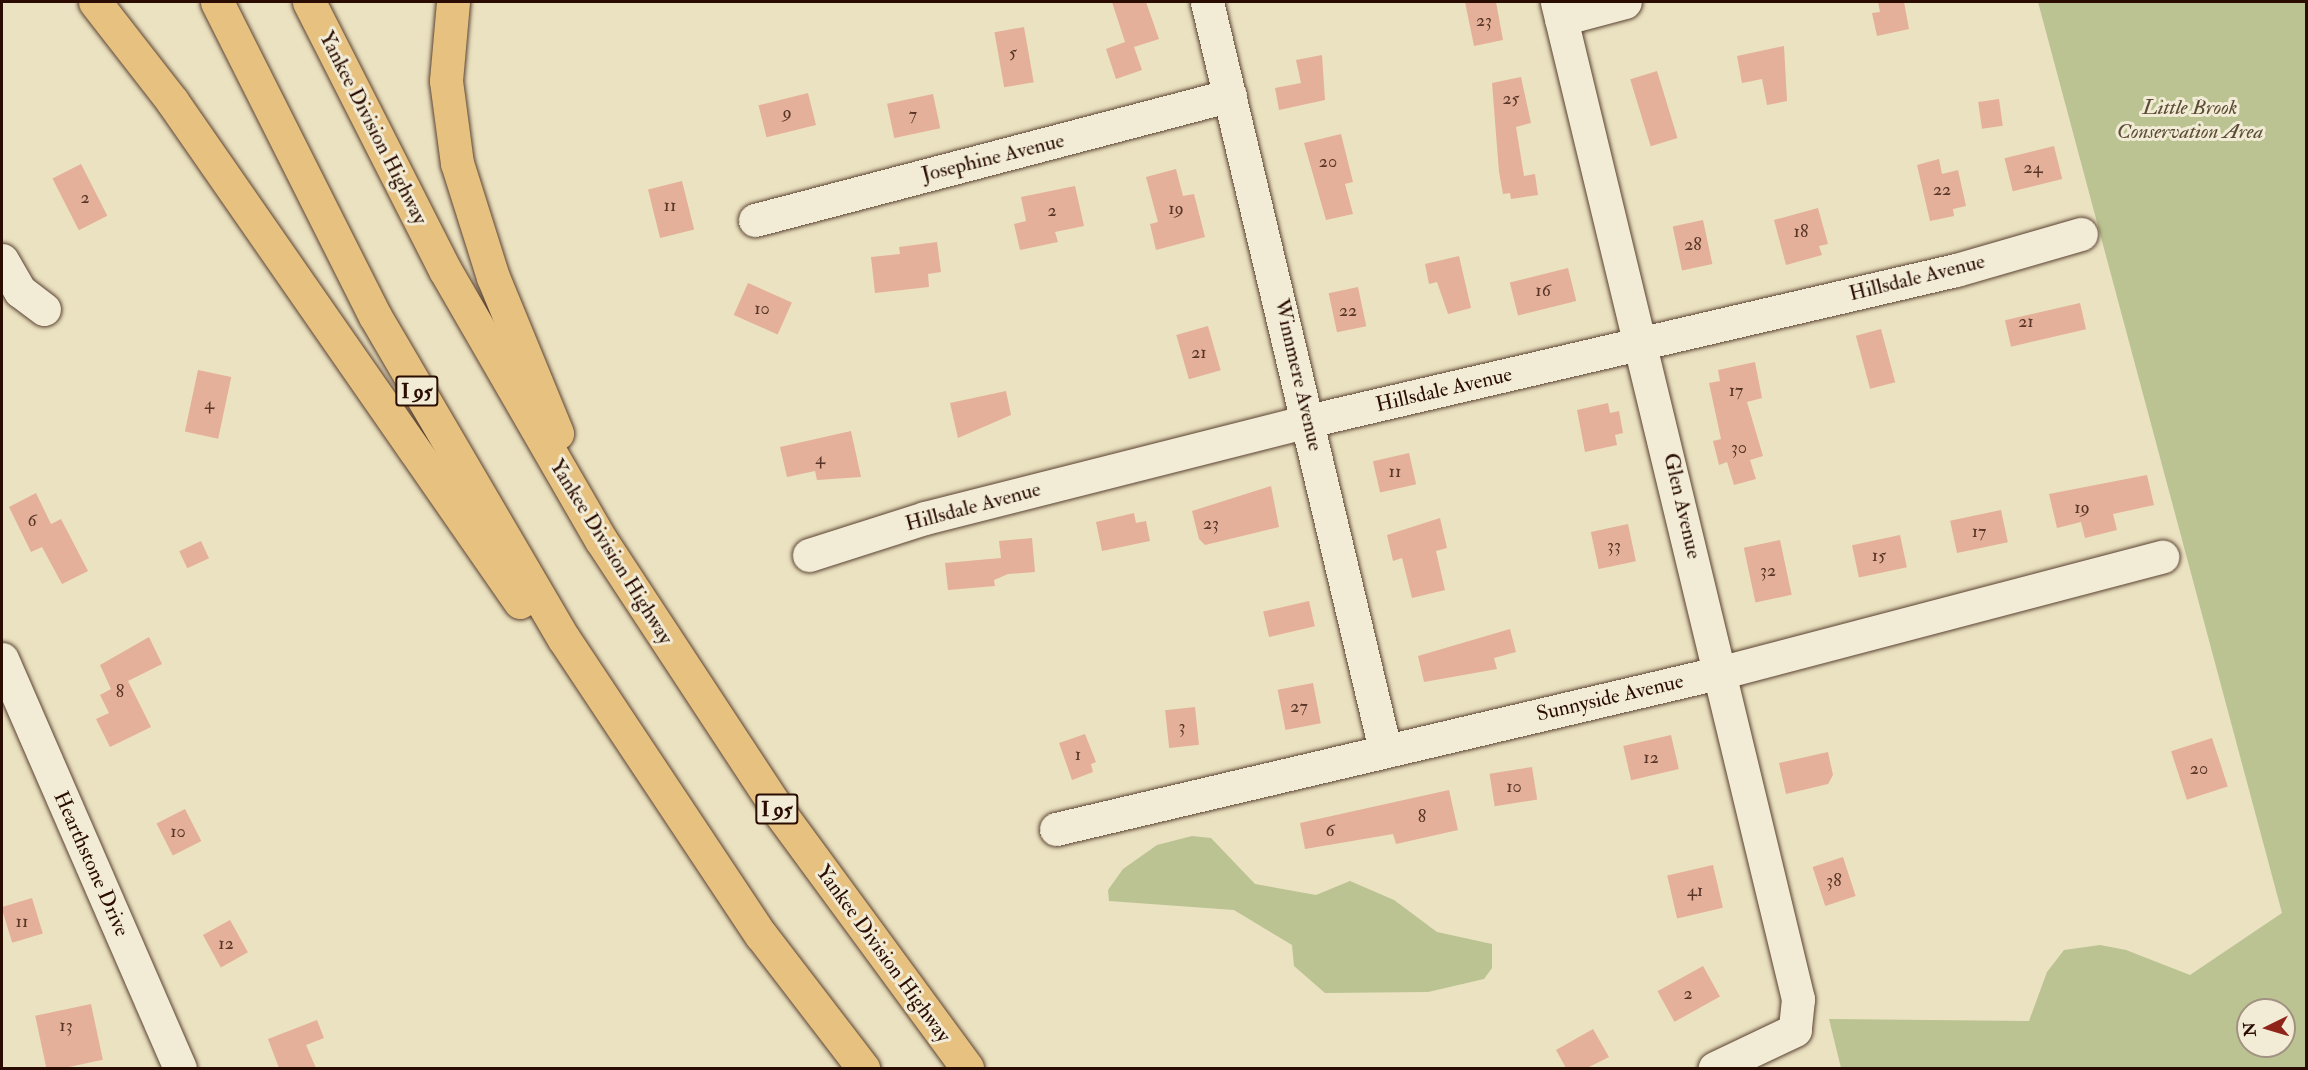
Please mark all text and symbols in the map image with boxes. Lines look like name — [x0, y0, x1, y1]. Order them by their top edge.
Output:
house number: 23 — [1476, 10, 1492, 32]
street label: Yankee Division Highway — [313, 27, 433, 229]
house number: 5 — [1009, 42, 1017, 64]
house number: 25 — [1503, 88, 1519, 110]
park label: Little Brook Conservation Area — [2117, 95, 2263, 145]
house number: 9 — [782, 102, 792, 124]
house number: 7 — [909, 104, 917, 126]
street label: Josephine Avenue — [919, 128, 1067, 188]
house number: 20 — [1319, 151, 1337, 173]
house number: 24 — [2024, 157, 2042, 179]
house number: 22 — [1933, 179, 1951, 201]
house number: 2 — [80, 187, 90, 209]
house number: 11 — [664, 195, 676, 217]
house number: 19 — [1168, 198, 1184, 220]
house number: 2 — [1047, 200, 1057, 222]
house number: 18 — [1794, 221, 1808, 243]
house number: 28 — [1684, 234, 1702, 256]
street label: Hillsdale Avenue — [1847, 249, 1987, 307]
house number: 16 — [1535, 280, 1551, 302]
street label: Winnmere Avenue — [1268, 296, 1328, 454]
house number: 10 — [754, 298, 770, 320]
house number: 22 — [1339, 300, 1357, 322]
house number: 21 — [2018, 311, 2034, 333]
house number: 21 — [1191, 342, 1207, 364]
street label: Hillsdale Avenue — [1373, 362, 1515, 418]
road number: I 95 — [394, 374, 440, 408]
house number: 17 — [1729, 380, 1743, 402]
house number: 4 — [204, 393, 214, 415]
house number: 30 — [1731, 437, 1747, 459]
house number: 4 — [815, 448, 825, 470]
street label: Glen Avenue — [1658, 451, 1706, 561]
street label: Yankee Division Highway — [544, 455, 678, 649]
house number: 11 — [1389, 461, 1401, 483]
street label: Hillsdale Avenue — [903, 477, 1043, 537]
house number: 19 — [2074, 497, 2090, 519]
house number: 6 — [27, 510, 37, 532]
house number: 23 — [1203, 513, 1219, 535]
house number: 17 — [1972, 521, 1986, 543]
house number: 33 — [1607, 535, 1621, 557]
house number: 15 — [1872, 545, 1886, 567]
house number: 32 — [1760, 560, 1776, 582]
street label: Sunnyside Avenue — [1534, 669, 1686, 727]
house number: 8 — [116, 681, 124, 703]
house number: 27 — [1290, 696, 1308, 718]
house number: 3 — [1179, 716, 1185, 738]
house number: 1 — [1075, 744, 1081, 766]
house number: 12 — [1643, 747, 1659, 769]
house number: 20 — [2190, 758, 2208, 780]
house number: 10 — [1506, 776, 1522, 798]
street label: Hearthstone Drive — [48, 788, 134, 940]
road number: I 95 — [754, 792, 800, 826]
house number: 8 — [1418, 806, 1426, 828]
house number: 6 — [1325, 820, 1335, 842]
house number: 10 — [170, 821, 186, 843]
street label: Yankee Division Highway — [810, 860, 956, 1048]
house number: 38 — [1826, 870, 1842, 892]
house number: 41 — [1687, 880, 1703, 902]
house number: 11 — [16, 911, 28, 933]
house number: 12 — [218, 933, 234, 955]
house number: 2 — [1683, 983, 1693, 1005]
north arrow — [2236, 998, 2296, 1058]
house number: 13 — [59, 1015, 73, 1037]
text: N — [2239, 1021, 2261, 1037]

